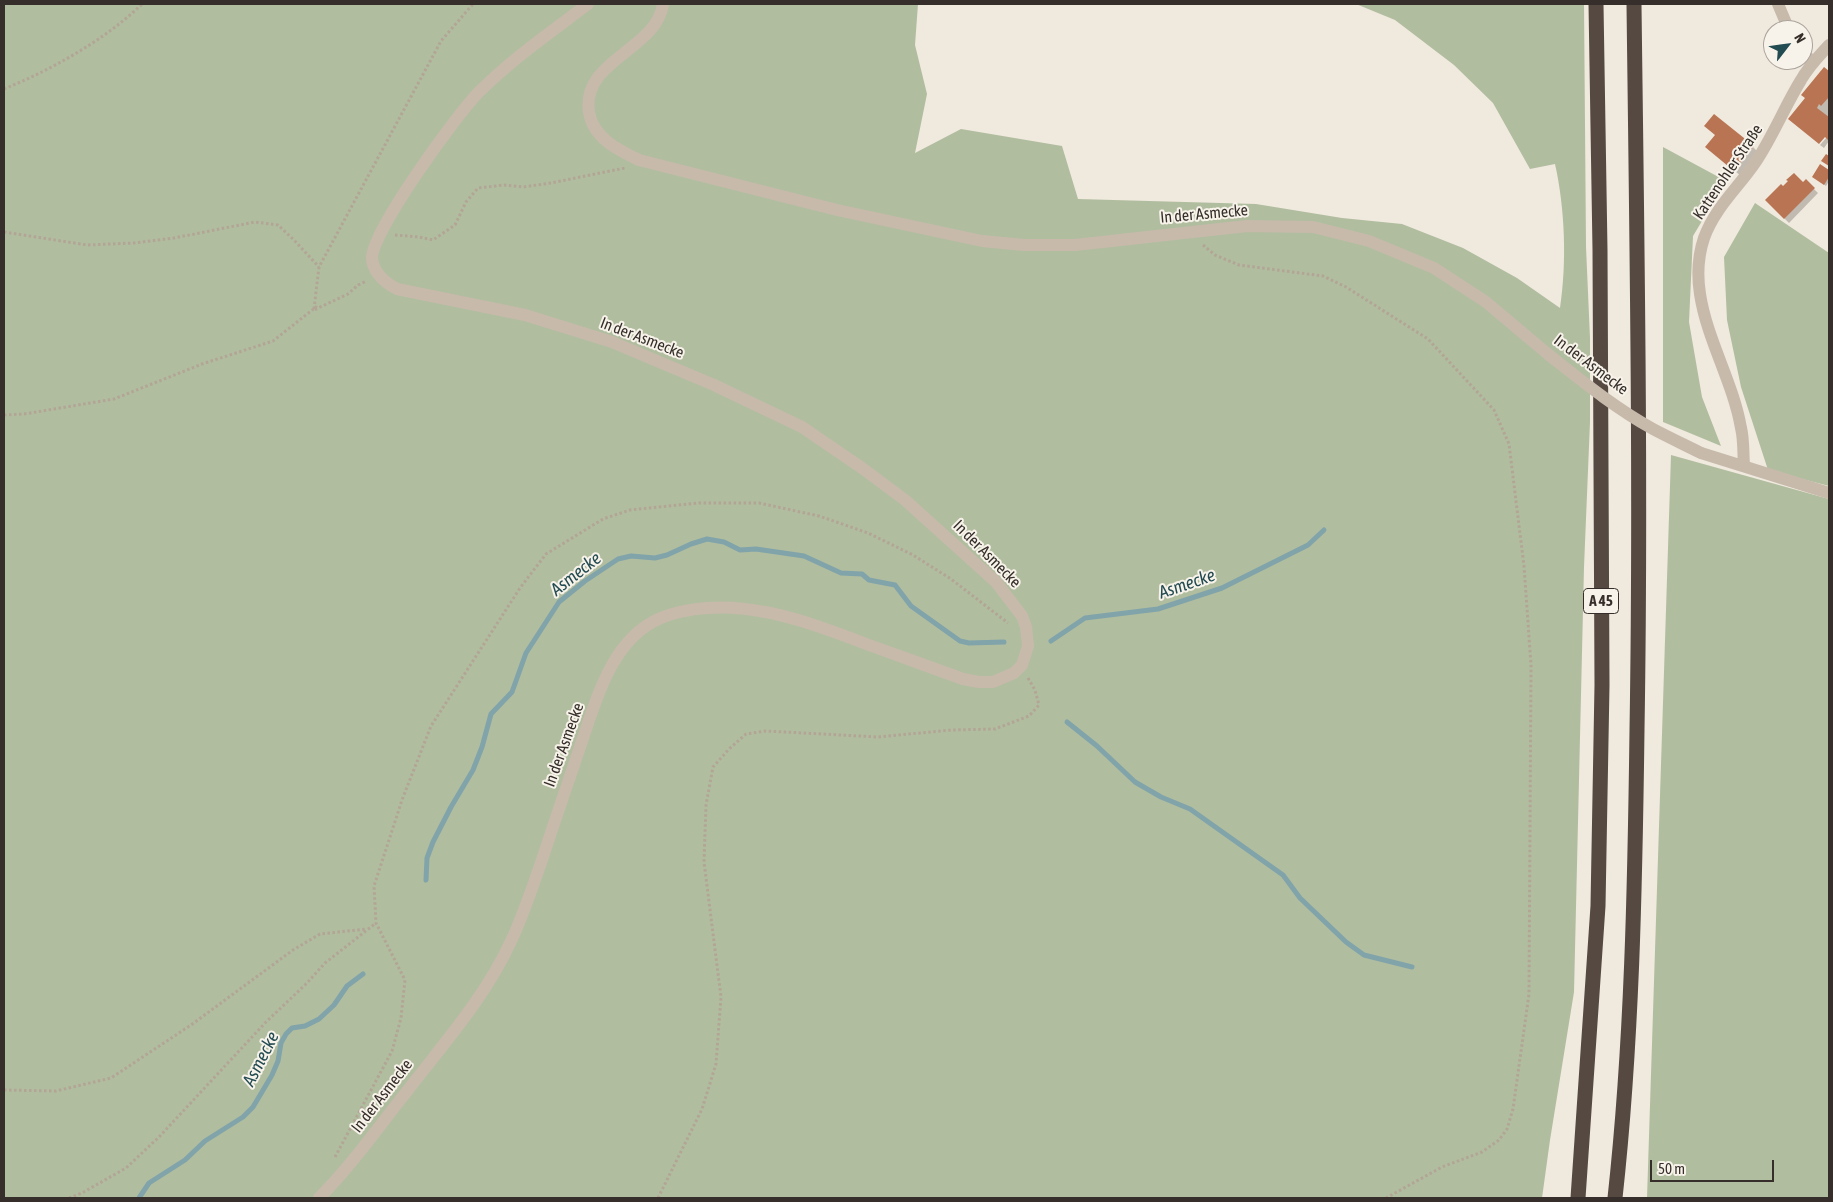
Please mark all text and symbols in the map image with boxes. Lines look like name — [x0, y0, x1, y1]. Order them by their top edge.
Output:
north arrow — [1763, 20, 1813, 70]
text: N — [1791, 30, 1809, 46]
street label: Kattenohler Straße — [1689, 121, 1767, 223]
street label: In der Asmecke — [1159, 201, 1249, 227]
street label: In der Asmecke — [598, 313, 686, 363]
street label: In der Asmecke — [1550, 331, 1632, 399]
street label: In der Asmecke — [949, 516, 1025, 592]
water label: Asmecke — [546, 548, 606, 600]
water label: Asmecke — [1156, 564, 1218, 604]
road number: A 45 — [1584, 588, 1618, 614]
street label: In der Asmecke — [540, 700, 588, 790]
water label: Asmecke — [238, 1028, 284, 1090]
street label: In der Asmecke — [347, 1055, 417, 1137]
scale bar — [1653, 1150, 1777, 1182]
text: 50 m — [1658, 1160, 1685, 1177]

